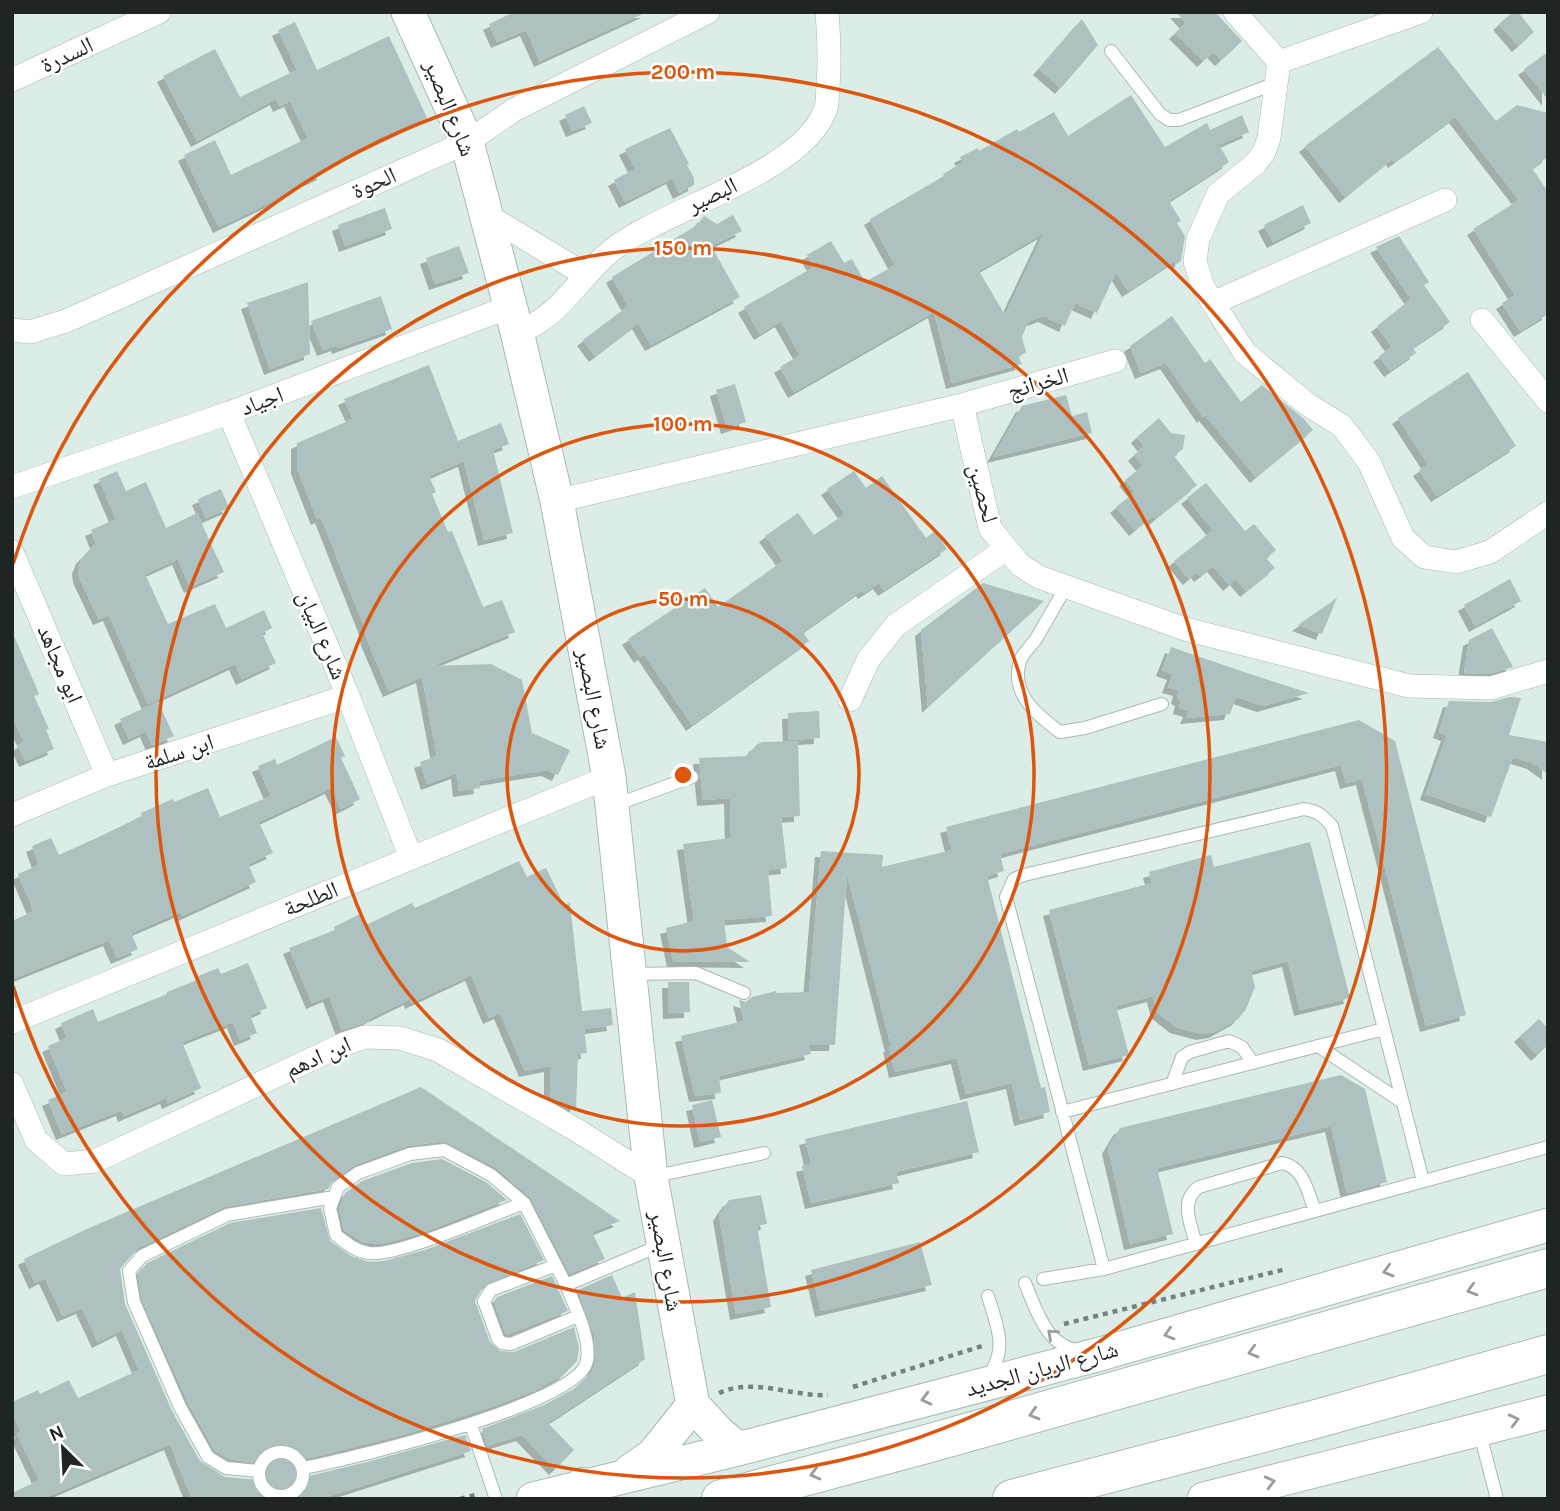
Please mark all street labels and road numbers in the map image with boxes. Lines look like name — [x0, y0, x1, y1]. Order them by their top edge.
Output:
street label: السدرة — [36, 31, 98, 79]
street label: شارع البصير — [417, 55, 482, 161]
street label: الحوة — [348, 161, 400, 205]
street label: البصير — [682, 171, 742, 219]
street label: الخرانج — [1004, 361, 1072, 405]
street label: اجياد — [237, 381, 287, 421]
street label: لحصين — [962, 461, 1004, 525]
street label: شارع البيان — [290, 587, 353, 684]
street label: ابو مجاهد — [32, 621, 88, 707]
street label: شارع البصير — [570, 646, 617, 752]
street label: ابن سلمة — [141, 728, 217, 776]
street label: الطلحة — [280, 876, 342, 922]
street label: ابن ادهم — [281, 1031, 356, 1085]
street label: شارع البصير — [643, 1208, 688, 1314]
street label: شارع الريان الجديد — [963, 1336, 1122, 1403]

